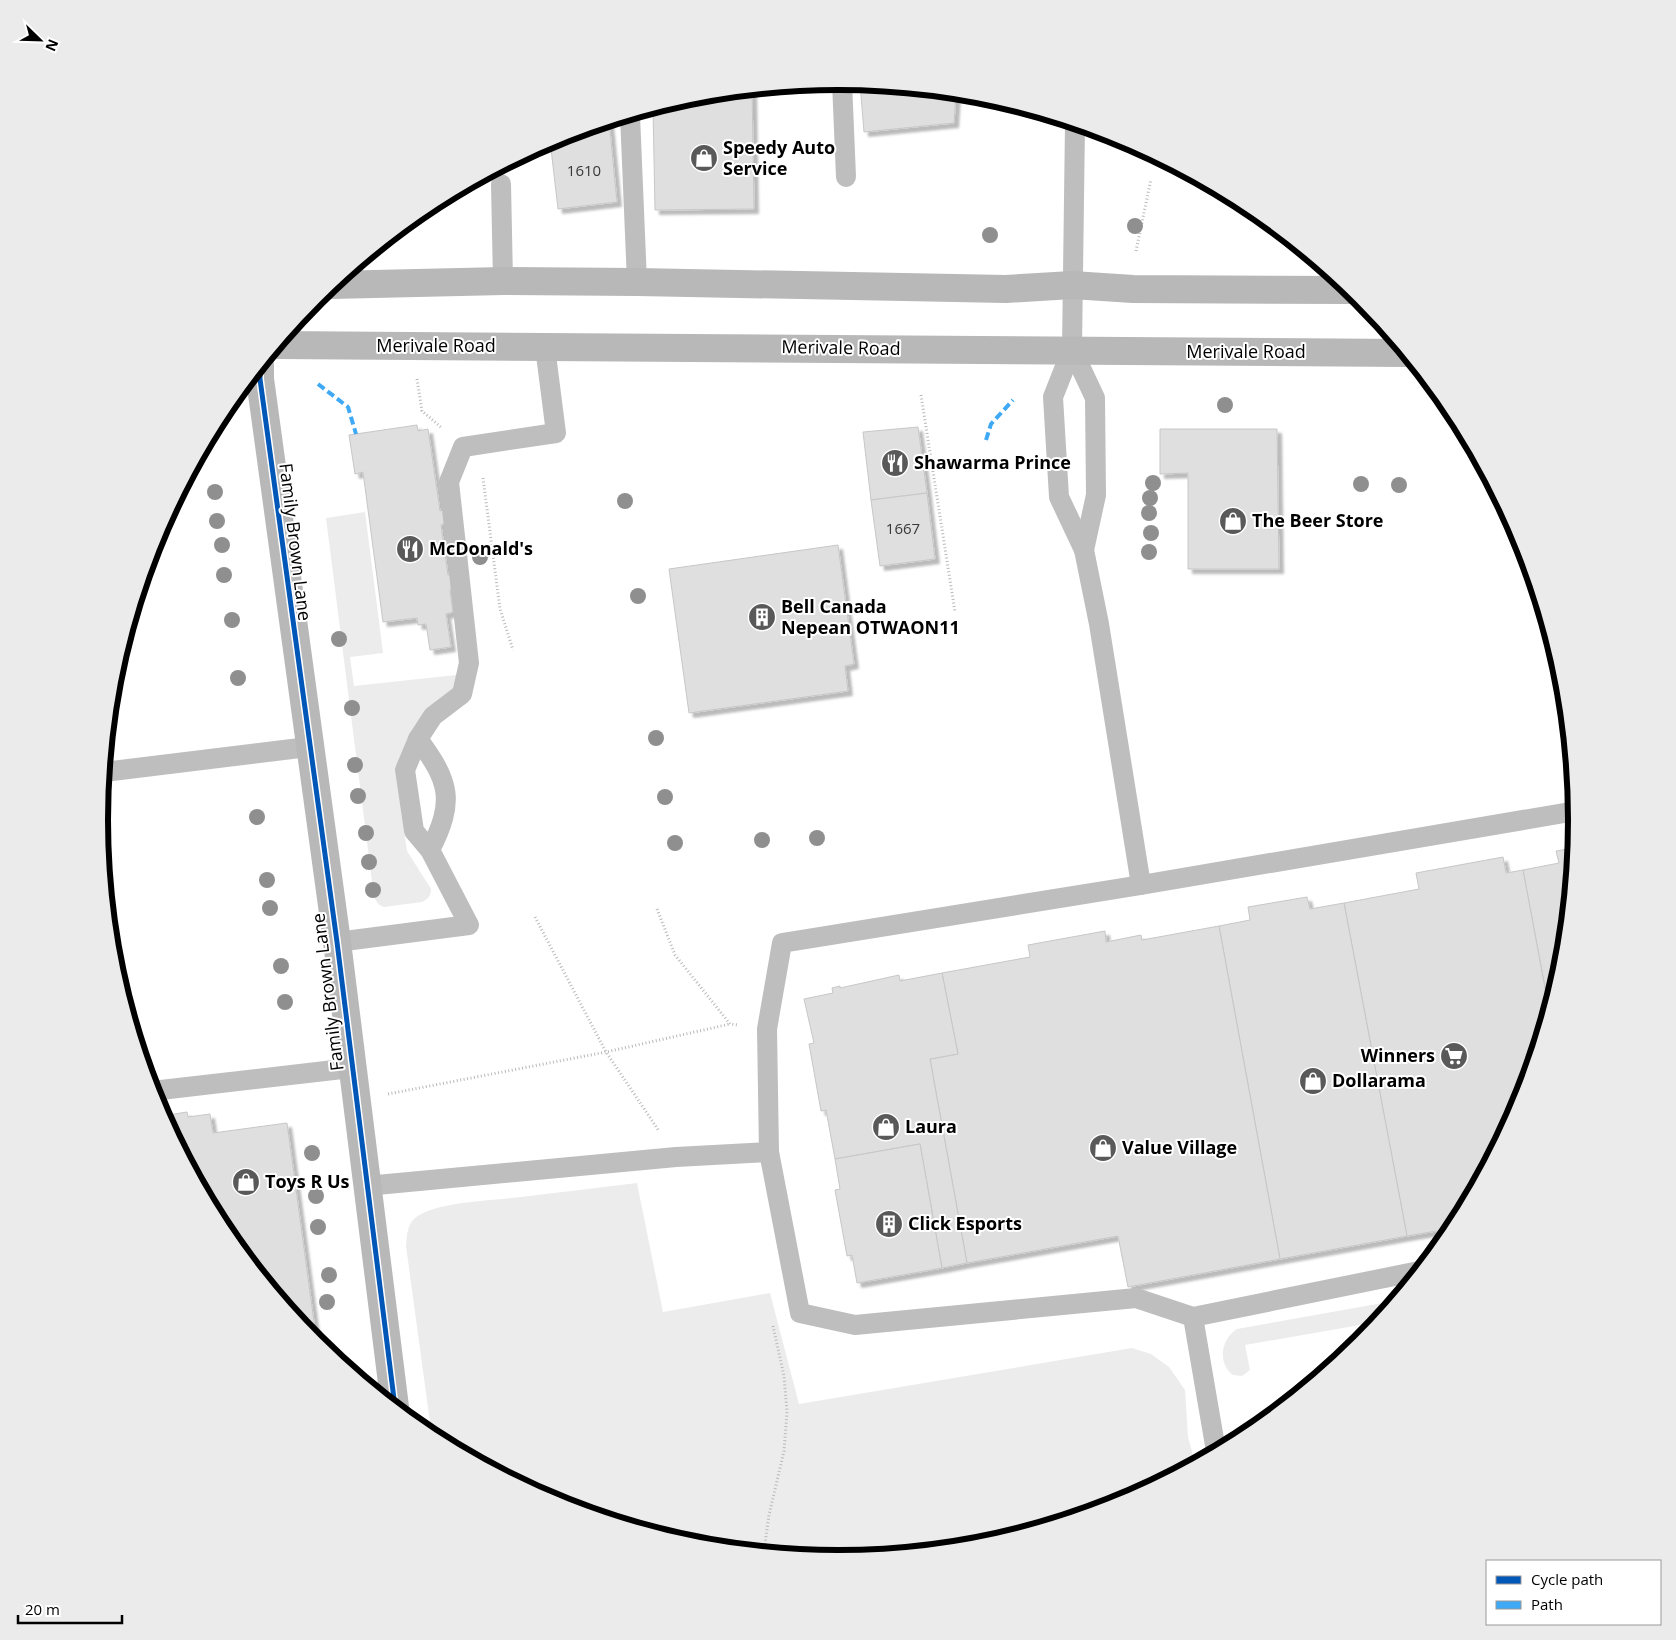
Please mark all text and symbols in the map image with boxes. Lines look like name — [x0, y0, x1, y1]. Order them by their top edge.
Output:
north arrow — [15, 15, 65, 65]
text: N — [41, 36, 63, 54]
place label: Speedy Auto Service — [723, 135, 835, 180]
shop icon: Speedy Auto Service — [689, 143, 719, 173]
house number: 1610 — [567, 160, 601, 180]
street label: Merivale Road — [376, 333, 496, 357]
street label: Merivale Road — [781, 334, 901, 360]
street label: Merivale Road — [1186, 339, 1306, 363]
restaurant icon: Shawarma Prince — [880, 448, 910, 478]
place label: Shawarma Prince — [914, 450, 1071, 474]
street label: Family Brown Lane — [274, 462, 318, 622]
shop icon: The Beer Store — [1218, 506, 1248, 536]
place label: The Beer Store — [1252, 508, 1383, 532]
house number: 1667 — [886, 518, 920, 538]
restaurant icon: McDonald's — [395, 534, 425, 564]
place label: McDonald's — [429, 536, 533, 560]
place label: Bell Canada Nepean OTWAON11 — [781, 594, 960, 639]
building icon: Bell Canada Nepean OTWAON11 — [747, 602, 777, 632]
street label: Family Brown Lane — [305, 912, 349, 1072]
supermarket icon: Winners — [1439, 1041, 1469, 1071]
place label: Winners — [1361, 1043, 1435, 1067]
shop icon: Dollarama — [1298, 1066, 1328, 1096]
place label: Dollarama — [1332, 1068, 1426, 1092]
shop icon: Laura — [871, 1112, 901, 1142]
place label: Laura — [905, 1114, 957, 1138]
shop icon: Value Village — [1088, 1133, 1118, 1163]
place label: Value Village — [1122, 1135, 1237, 1159]
shop icon: Toys R Us — [231, 1167, 261, 1197]
place label: Toys R Us — [265, 1169, 350, 1193]
building icon: Click Esports — [874, 1209, 904, 1239]
place label: Click Esports — [908, 1211, 1022, 1235]
legend — [1486, 1560, 1661, 1625]
text: Cycle path — [1531, 1569, 1603, 1589]
scale bar — [18, 1592, 121, 1624]
text: Path — [1531, 1594, 1563, 1614]
text: 20 m — [25, 1599, 60, 1619]

